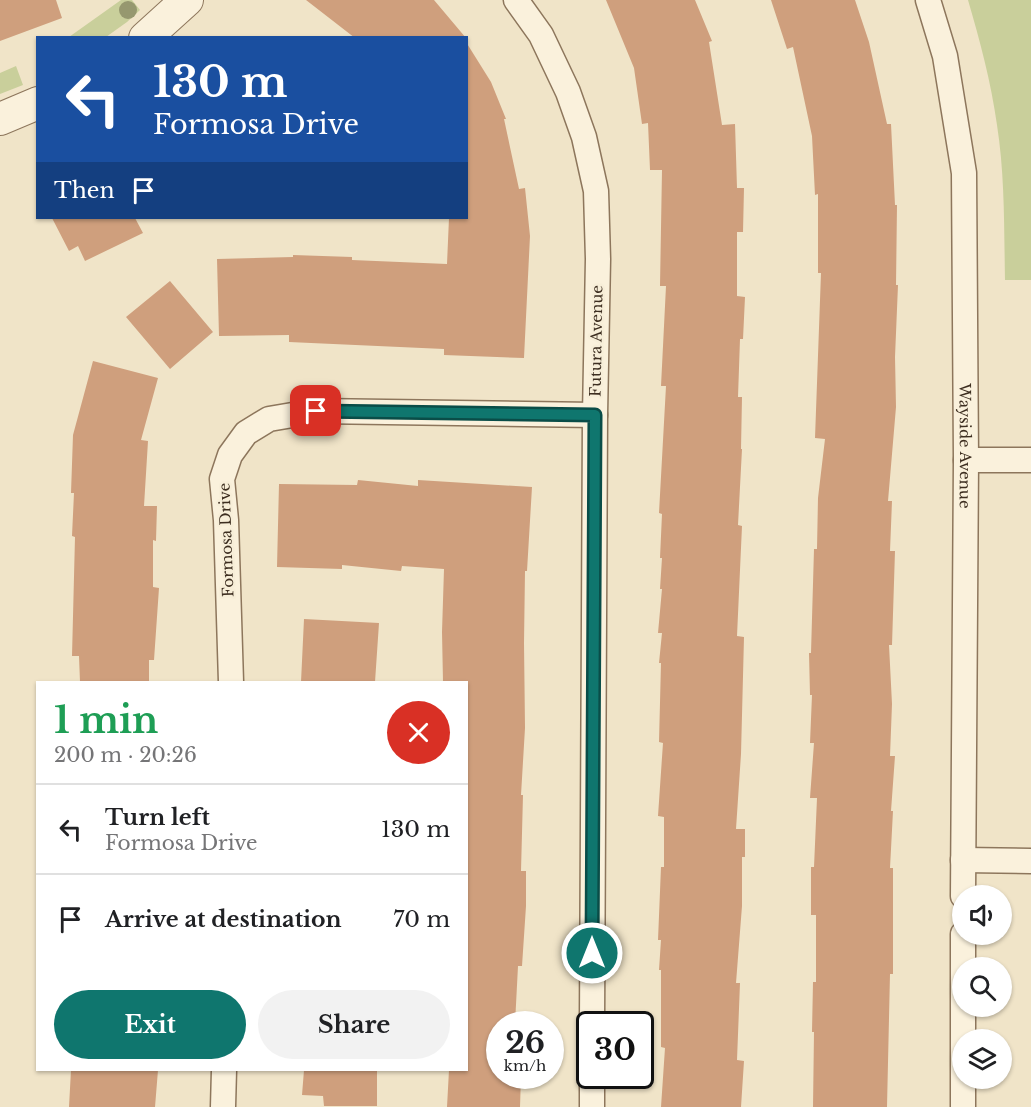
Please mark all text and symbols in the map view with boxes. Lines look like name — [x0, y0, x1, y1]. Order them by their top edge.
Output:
text: 130 m — [153, 56, 287, 108]
icon: left — [54, 60, 132, 138]
text: Formosa Drive — [153, 108, 359, 141]
icon: arrive — [127, 174, 160, 207]
text: Then — [54, 177, 115, 204]
street label: Futura Avenue — [586, 285, 606, 397]
street label: Wayside Avenue — [956, 382, 976, 509]
pin — [290, 385, 341, 436]
icon: arrive — [299, 394, 332, 427]
street label: Formosa Drive — [215, 482, 237, 598]
text: 1 min — [54, 698, 158, 743]
button: close — [387, 701, 450, 764]
text: 200 m · 20:26 — [54, 743, 197, 767]
text: Turn left — [105, 804, 210, 831]
icon: left — [54, 813, 87, 846]
text: 130 m — [381, 816, 450, 843]
text: Formosa Drive — [105, 831, 258, 855]
map controls — [952, 885, 1012, 1089]
button: sound — [952, 885, 1012, 945]
icon: arrive — [54, 903, 87, 936]
text: Arrive at destination — [105, 906, 342, 933]
text: 70 m — [393, 906, 450, 933]
position arrow — [560, 921, 624, 985]
button: search — [952, 957, 1012, 1017]
button: Exit — [54, 990, 246, 1059]
button: Share — [258, 990, 450, 1059]
speed limit sign: 30 — [576, 1011, 654, 1089]
text: 26 — [505, 1024, 545, 1061]
button: layers — [952, 1029, 1012, 1089]
text: km/h — [504, 1056, 546, 1075]

